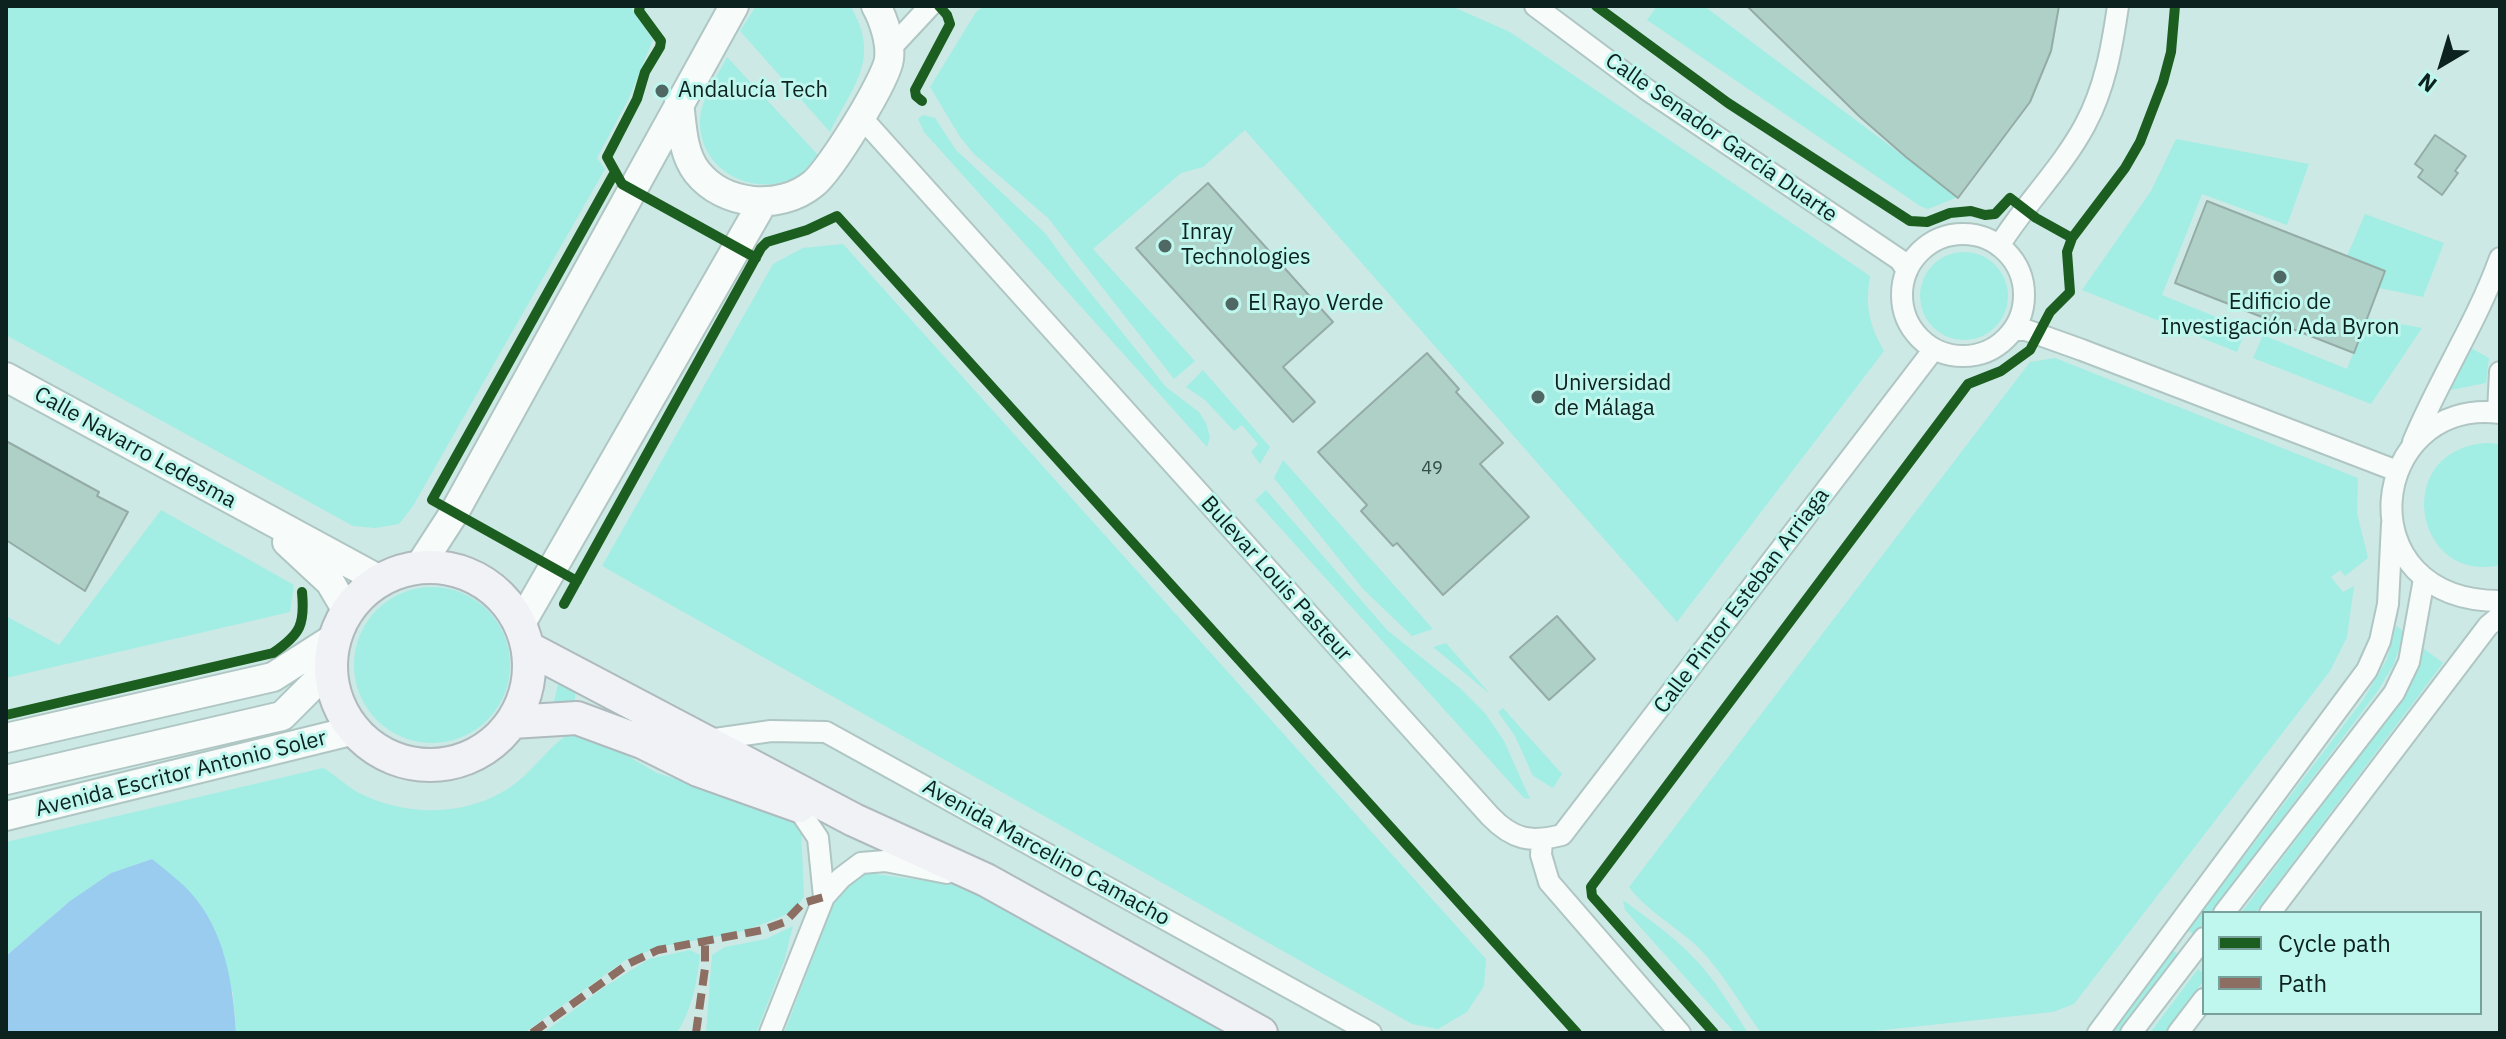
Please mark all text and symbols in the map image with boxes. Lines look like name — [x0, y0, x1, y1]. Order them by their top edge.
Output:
north arrow — [2402, 24, 2482, 104]
street label: Calle Senador García Duarte — [1600, 48, 1842, 228]
text: N — [2412, 67, 2442, 100]
place label: Andalucía Tech — [678, 78, 828, 104]
marker: Andalucía Tech — [653, 82, 671, 100]
place label: Inray Technologies — [1181, 220, 1311, 272]
marker: Inray Technologies — [1156, 237, 1174, 255]
marker: Edificio de Investigación Ada Byron — [2271, 268, 2289, 286]
place label: Edificio de Investigación Ada Byron — [2160, 290, 2400, 342]
place label: El Rayo Verde — [1248, 291, 1383, 317]
marker: El Rayo Verde — [1223, 295, 1241, 313]
place label: Universidad de Málaga — [1554, 371, 1671, 422]
street label: Calle Navarro Ledesma — [29, 381, 241, 515]
marker: Universidad de Málaga — [1529, 388, 1547, 406]
house number: 49 — [1421, 458, 1443, 480]
street label: Calle Pintor Esteban Arriaga — [1649, 483, 1835, 719]
street label: Bulevar Louis Pasteur — [1195, 491, 1357, 667]
street label: Avenida Escritor Antonio Soler — [33, 725, 329, 823]
street label: Avenida Marcelino Camacho — [918, 774, 1174, 932]
legend — [2202, 911, 2482, 1015]
text: Cycle path — [2278, 927, 2391, 959]
text: Path — [2278, 967, 2327, 999]

